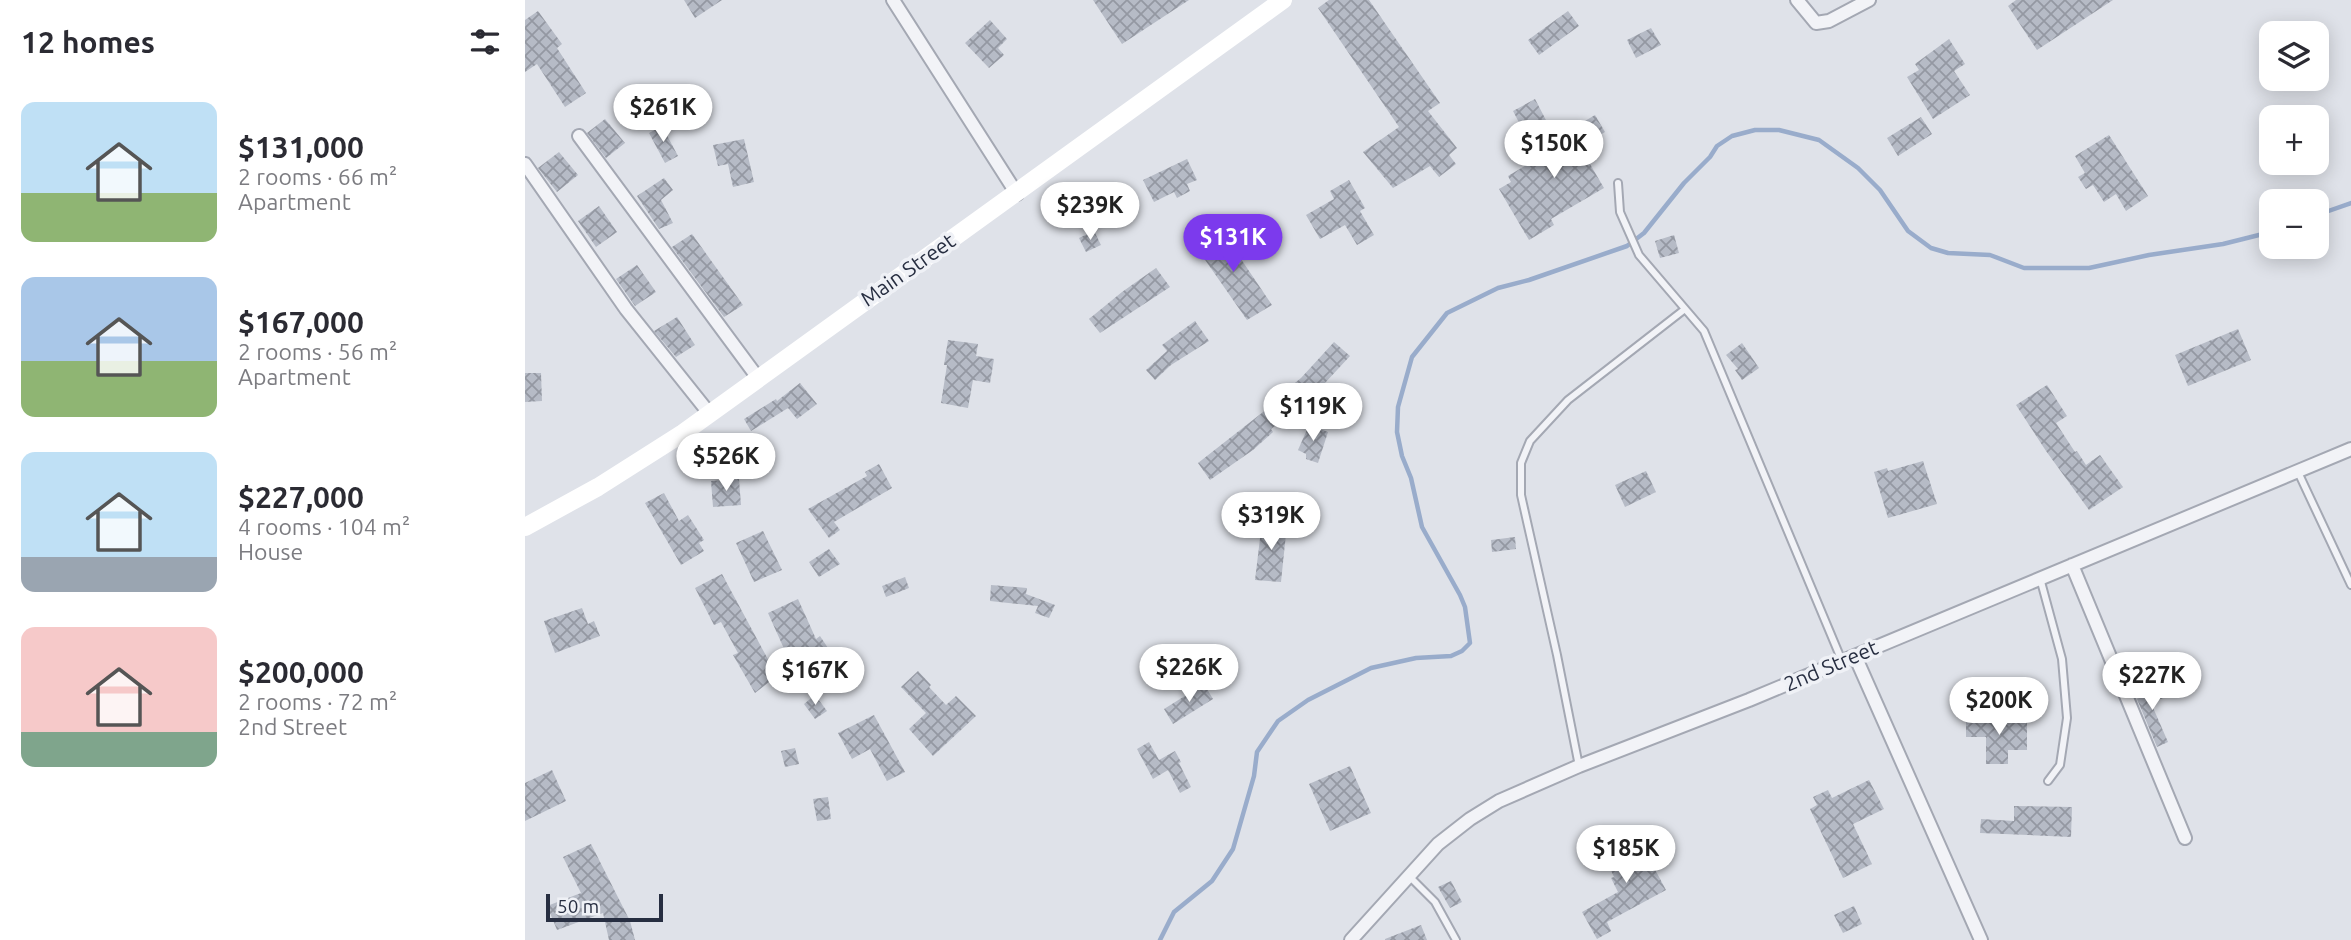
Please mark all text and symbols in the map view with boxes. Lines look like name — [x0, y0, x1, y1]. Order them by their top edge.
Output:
map controls — [2259, 21, 2329, 259]
button: layers — [2259, 21, 2329, 91]
icon: filters — [466, 23, 504, 61]
text: 12 homes — [21, 25, 155, 59]
pin: $261K — [614, 85, 712, 144]
text: $261K — [629, 94, 697, 119]
button: + — [2259, 105, 2329, 175]
pin: $150K — [1505, 120, 1603, 180]
icon: home — [77, 130, 161, 214]
text: $131,000 — [238, 130, 364, 164]
text: $150K — [1520, 130, 1588, 155]
text: 2 rooms · 66 m² — [238, 164, 397, 189]
pin: $239K — [1041, 182, 1139, 242]
text: Apartment — [238, 189, 351, 214]
button: − — [2259, 189, 2329, 259]
text: $239K — [1056, 192, 1124, 217]
pin: $131K — [1184, 215, 1282, 274]
text: $131K — [1199, 224, 1267, 249]
street label: Main Street — [856, 228, 959, 310]
icon: home — [77, 305, 161, 389]
text: $167,000 — [238, 305, 364, 339]
text: 2 rooms · 56 m² — [238, 339, 397, 364]
text: Apartment — [238, 364, 351, 389]
pin: $119K — [1264, 384, 1362, 443]
text: $119K — [1279, 393, 1347, 418]
pin: $526K — [677, 434, 775, 493]
text: $526K — [692, 443, 760, 468]
icon: home — [77, 480, 161, 564]
text: $227,000 — [238, 480, 364, 514]
pin: $319K — [1222, 492, 1320, 552]
text: $319K — [1237, 502, 1305, 527]
text: 4 rooms · 104 m² — [238, 514, 410, 539]
text: House — [238, 539, 303, 564]
street label: 2nd Street — [1780, 635, 1881, 696]
pin: $226K — [1140, 644, 1238, 704]
pin: $167K — [766, 648, 864, 707]
pin: $227K — [2103, 652, 2201, 712]
text: $226K — [1155, 654, 1223, 679]
icon: home — [77, 655, 161, 739]
text: $200,000 — [238, 655, 364, 689]
text: $167K — [781, 657, 849, 682]
text: $227K — [2118, 662, 2186, 687]
pin: $200K — [1950, 678, 2048, 737]
text: $200K — [1965, 687, 2033, 712]
text: 2 rooms · 72 m² — [238, 689, 397, 714]
text: 2nd Street — [238, 714, 347, 739]
pin: $185K — [1577, 826, 1675, 885]
text: $185K — [1592, 835, 1660, 860]
scale bar — [546, 891, 663, 923]
text: 50 m — [557, 895, 599, 917]

